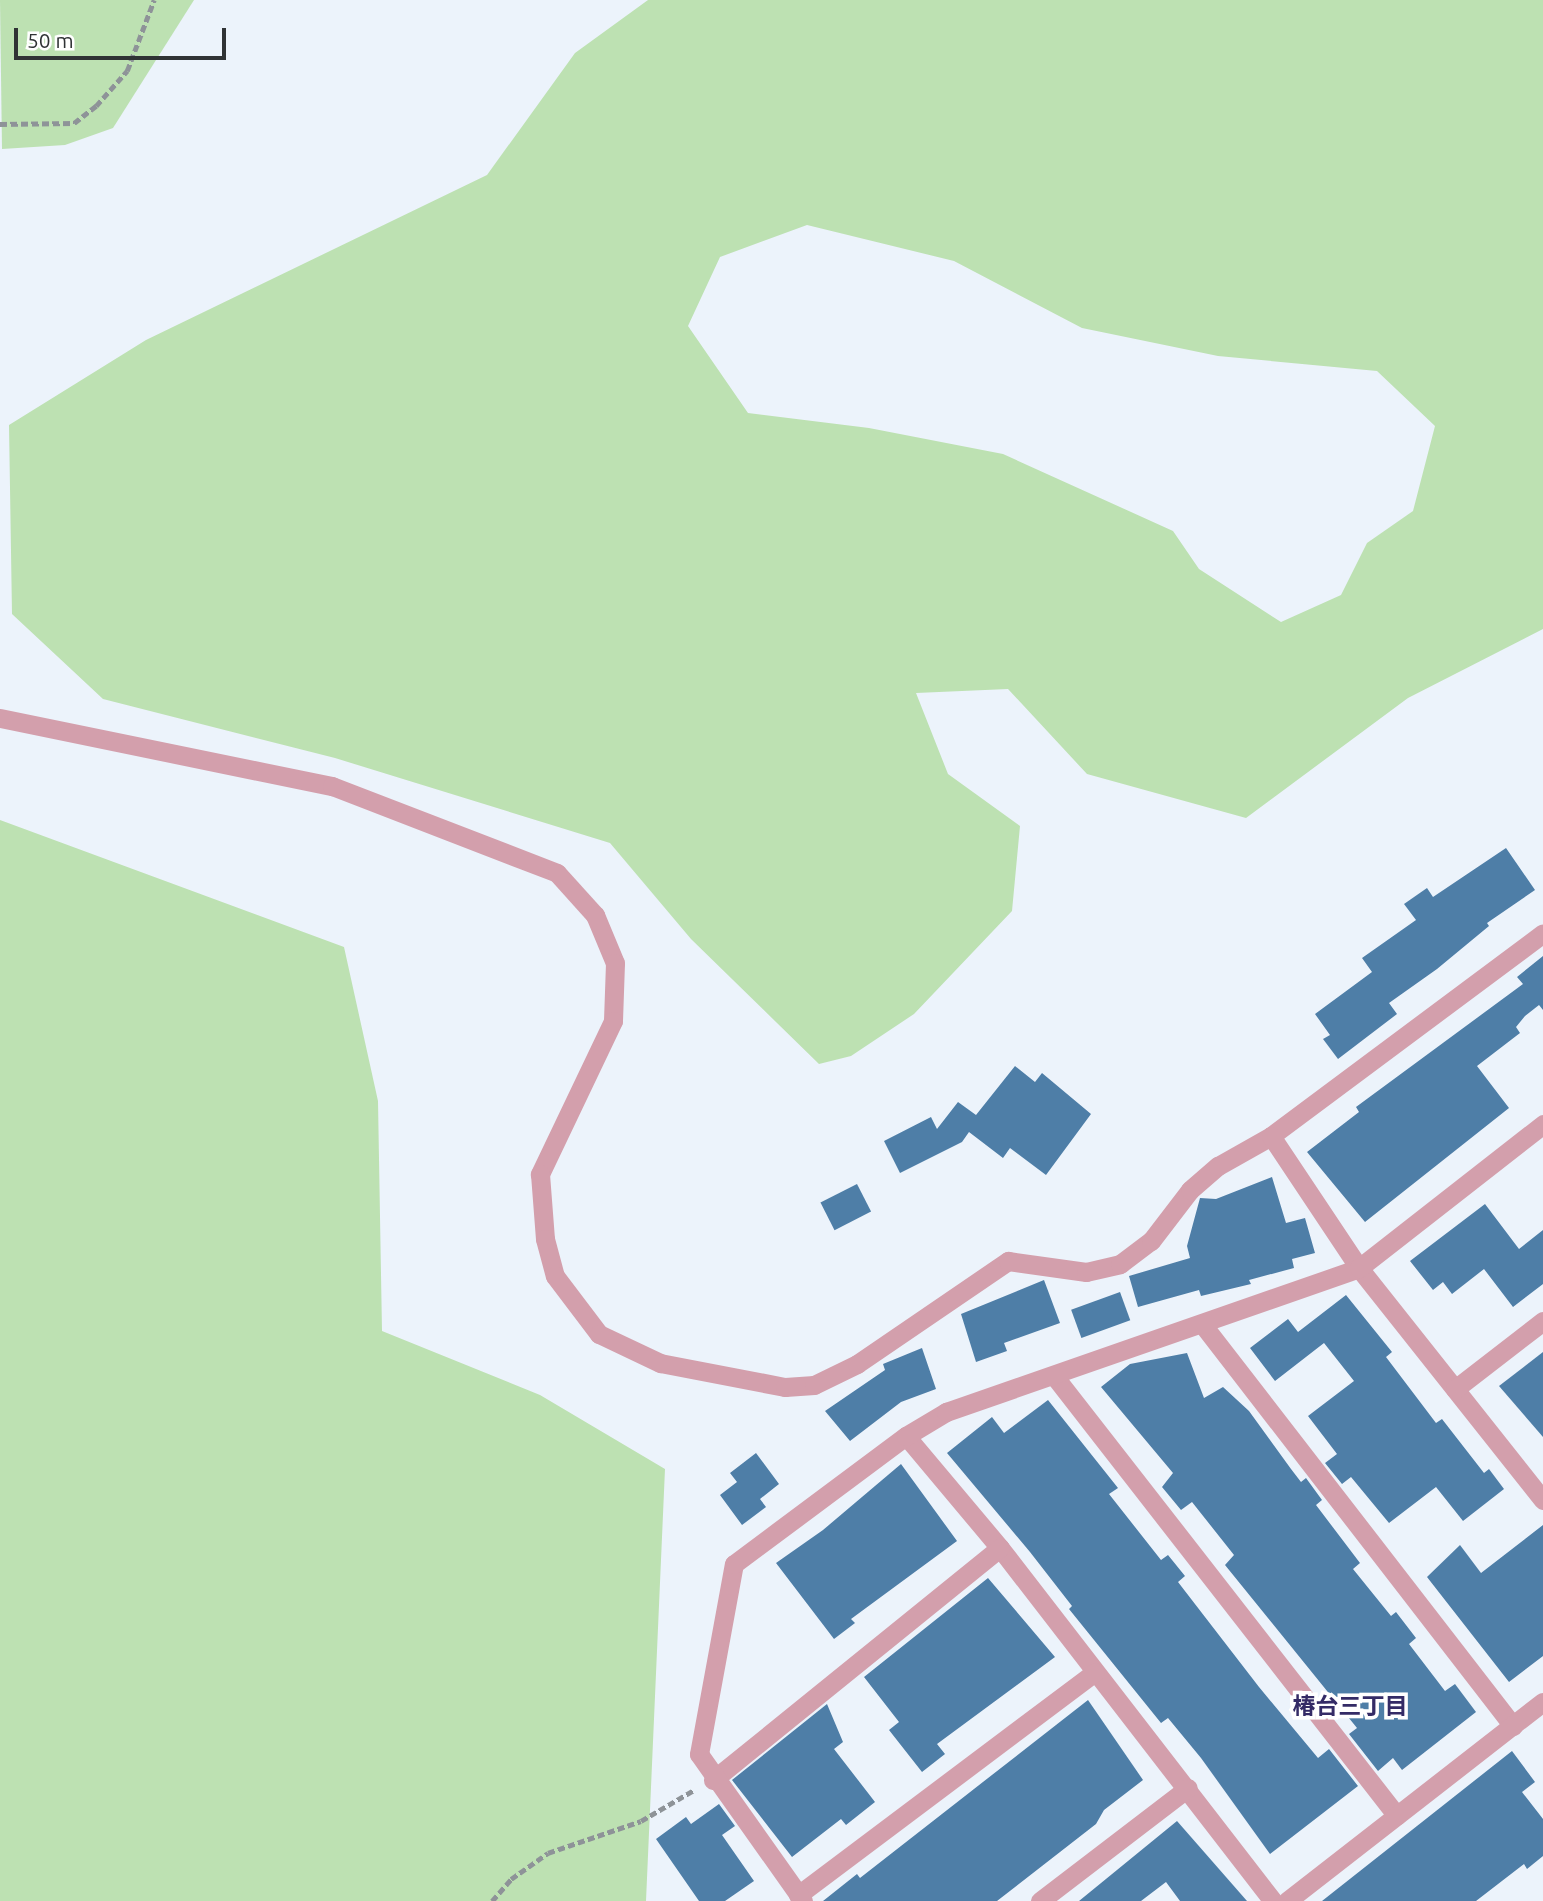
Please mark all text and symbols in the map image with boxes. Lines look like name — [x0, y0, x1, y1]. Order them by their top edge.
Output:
scale bar — [18, 14, 229, 58]
text: 50 m — [27, 28, 74, 52]
district label: 椿台三丁目 — [1293, 1692, 1407, 1720]

